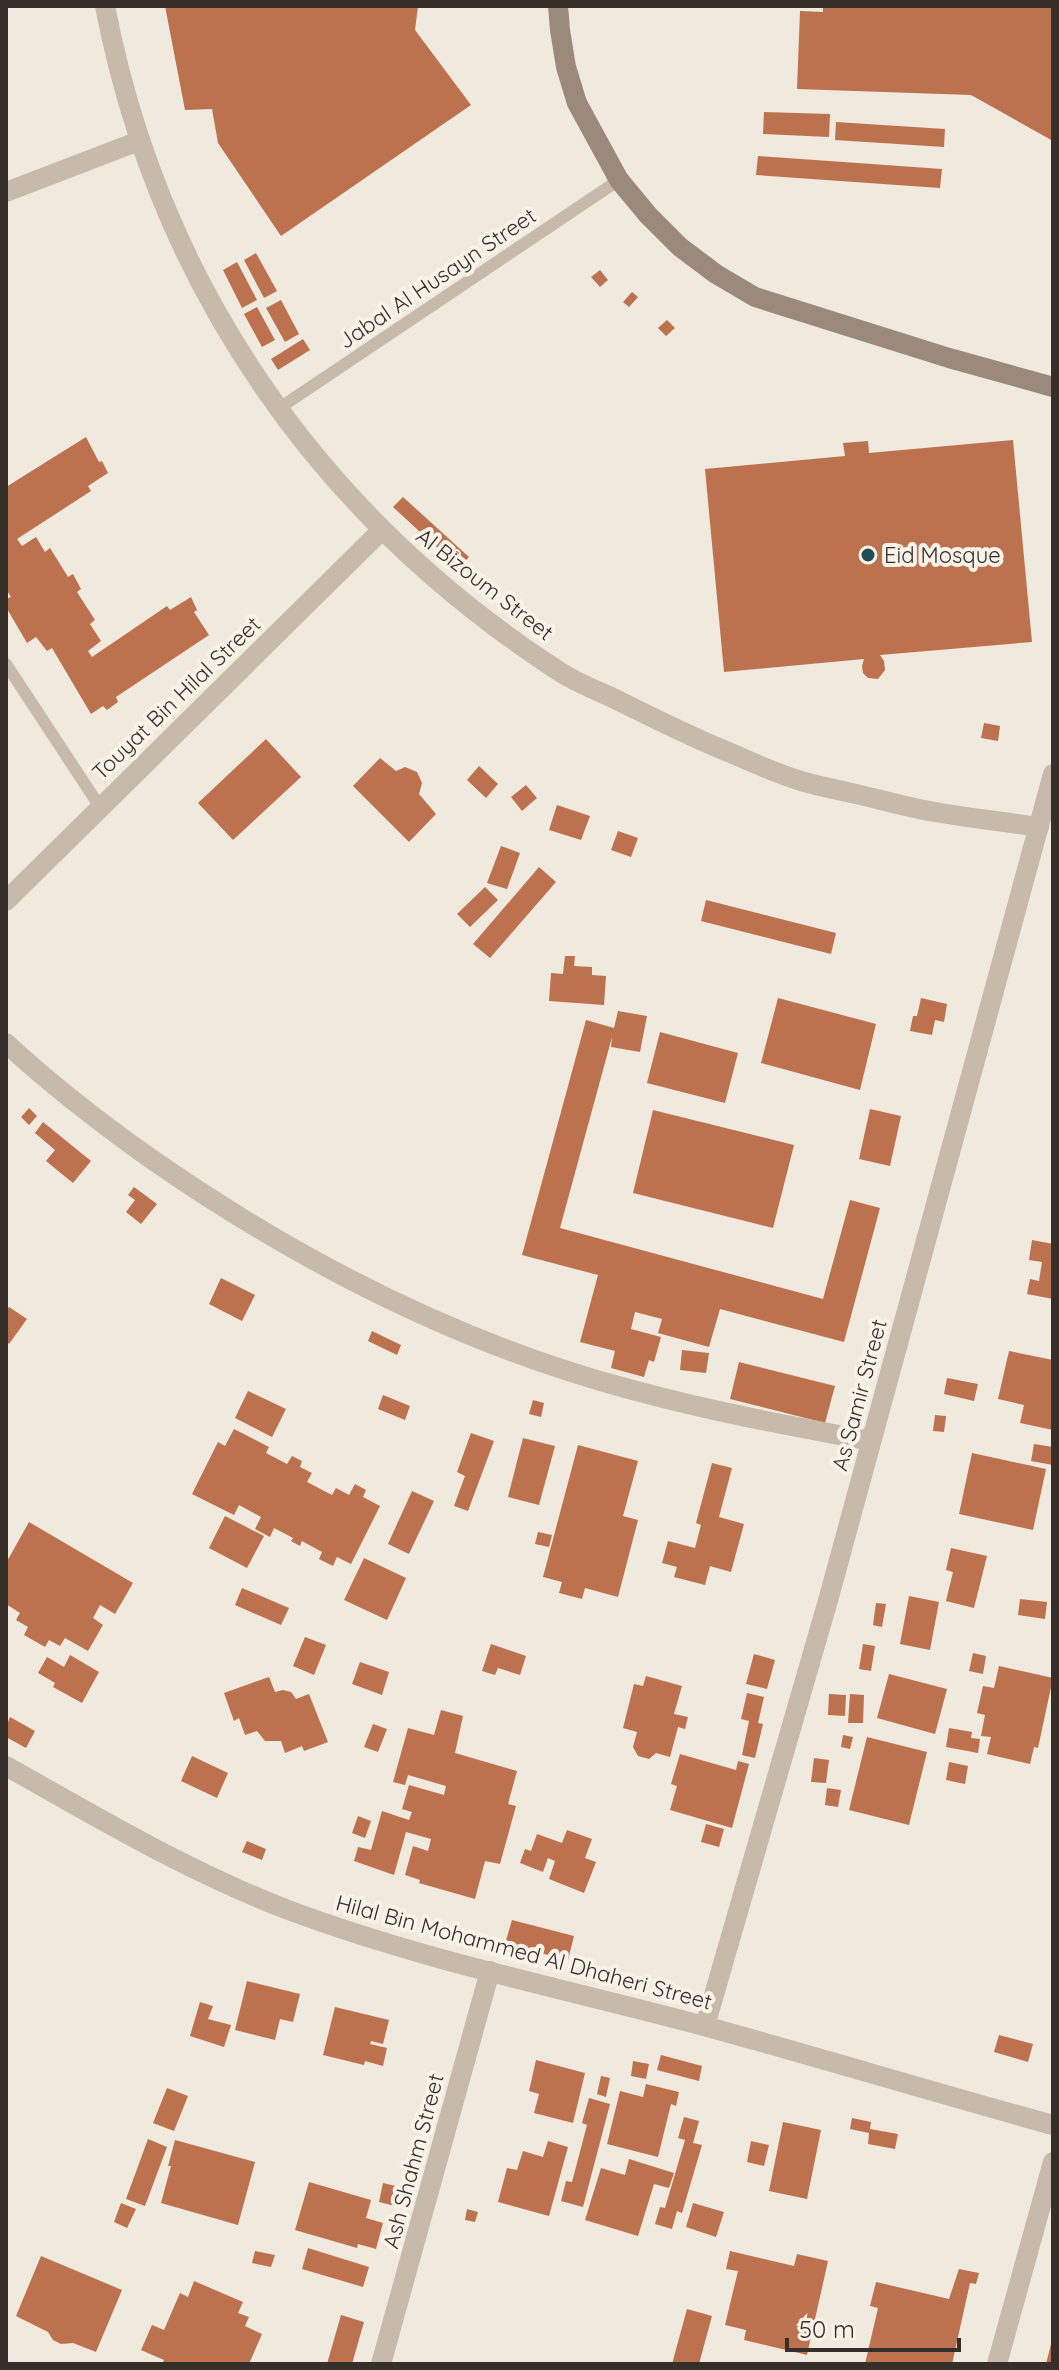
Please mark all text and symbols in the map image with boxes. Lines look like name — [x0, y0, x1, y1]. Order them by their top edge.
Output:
street label: Jabal Al Husayn Street — [333, 201, 541, 355]
street label: Al Bizoum Street — [411, 522, 559, 646]
place label: Eid Mosque — [884, 541, 1001, 569]
marker: Eid Mosque — [859, 546, 877, 564]
street label: Touyat Bin Hilal Street — [86, 610, 266, 786]
street label: As Samir Street — [825, 1316, 893, 1474]
street label: Hilal Bin Mohammed Al Dhaheri Street — [333, 1888, 715, 2016]
street label: Ash Shahm Street — [376, 2070, 450, 2252]
scale bar — [787, 2302, 959, 2352]
text: 50 m — [799, 2314, 855, 2344]

